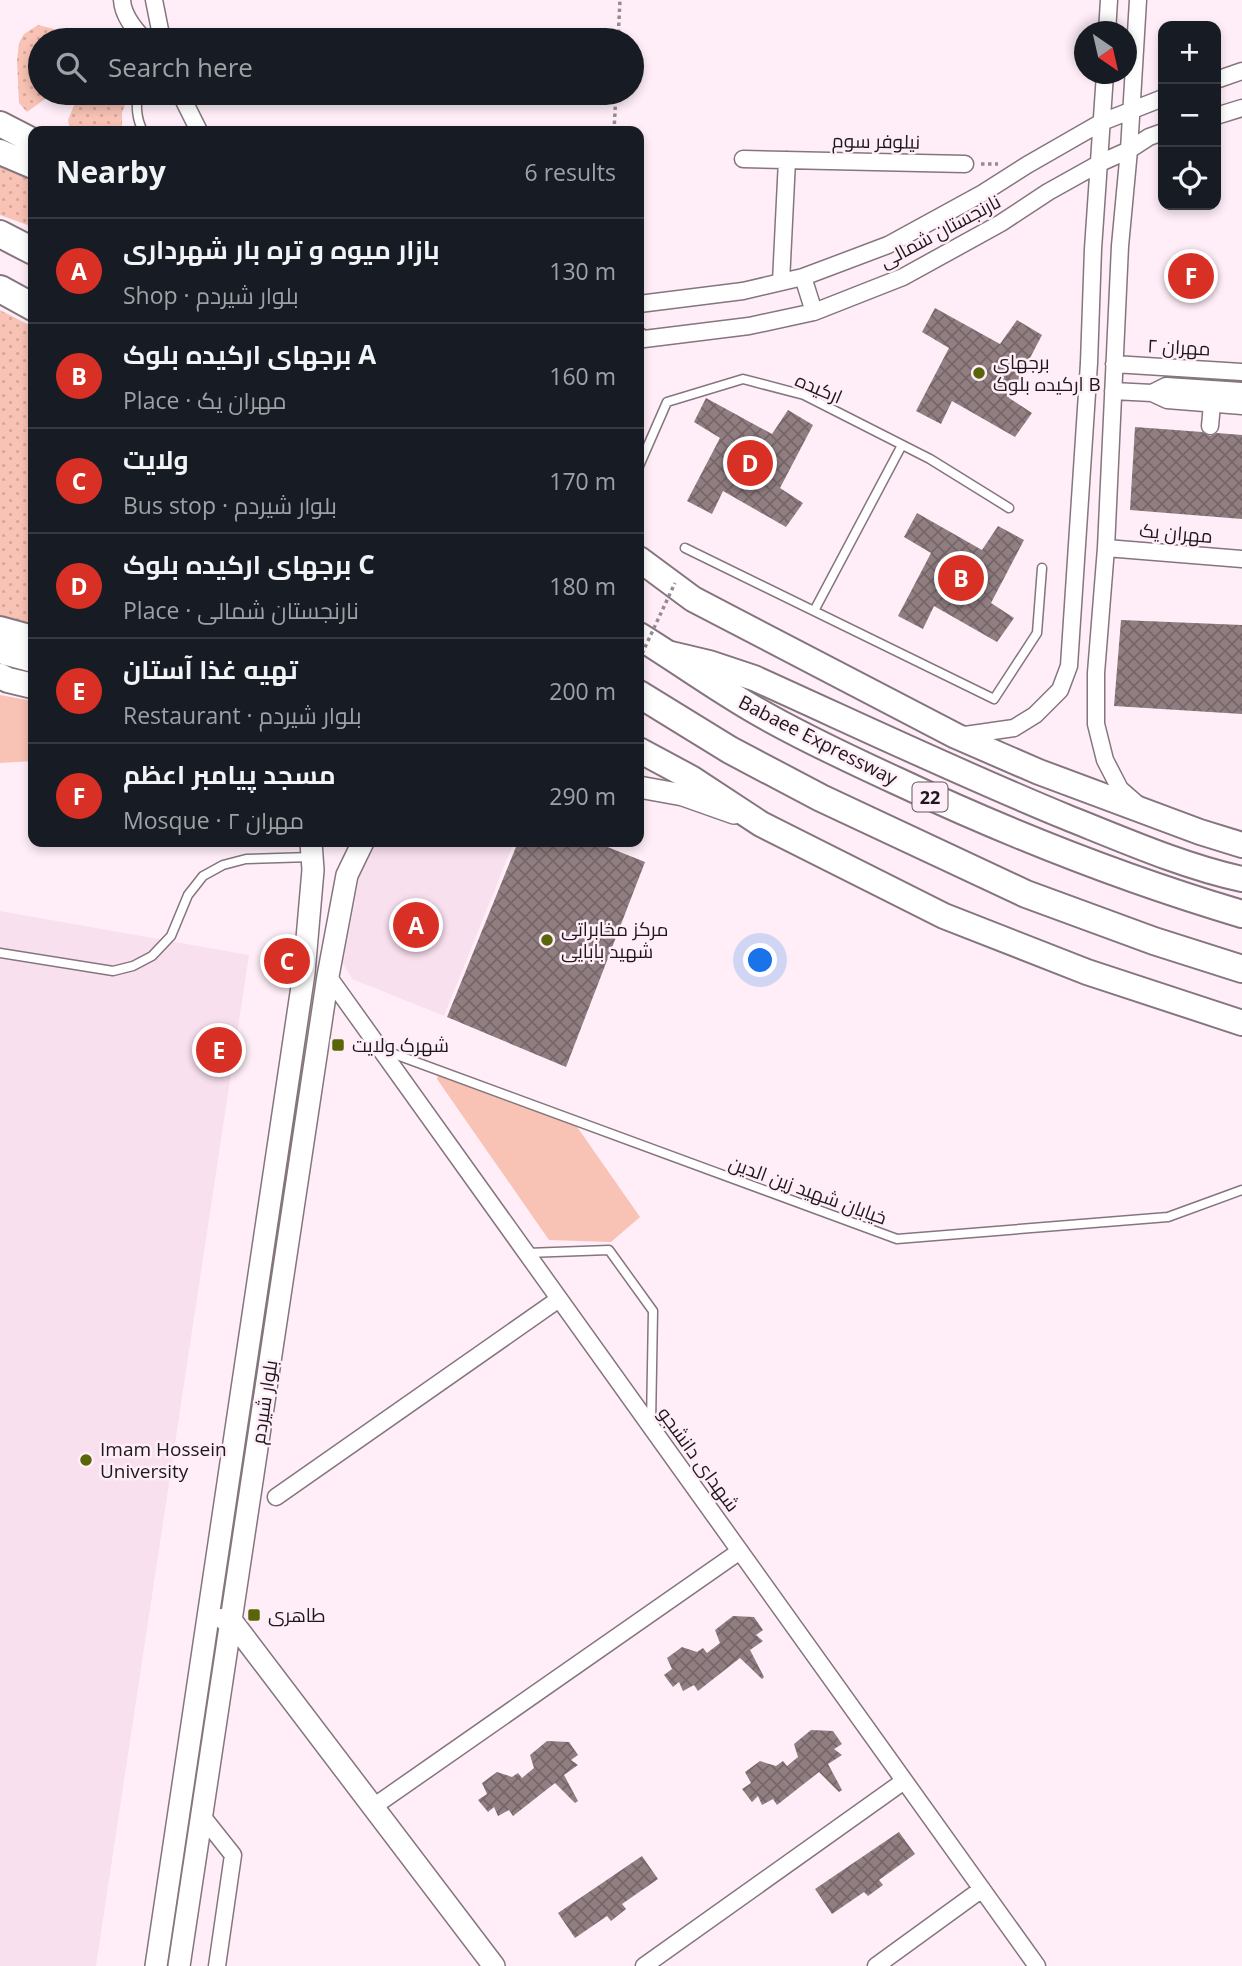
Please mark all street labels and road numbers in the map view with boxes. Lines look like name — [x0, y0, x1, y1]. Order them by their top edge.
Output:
street label: نیلوفر سوم — [832, 127, 920, 156]
street label: نارنجستان شمالی — [875, 188, 1005, 274]
street label: مهران ۲ — [1147, 332, 1211, 362]
street label: ارکیده — [791, 366, 847, 410]
street label: مهران یک — [1138, 517, 1214, 549]
street label: Babaee Expressway — [734, 689, 902, 791]
road number: 22 — [912, 782, 948, 812]
street label: خیابان شهید زین الدین — [726, 1149, 890, 1231]
street label: بلوار شیردم — [245, 1358, 284, 1446]
street label: شهدای دانشجو — [652, 1401, 746, 1517]

